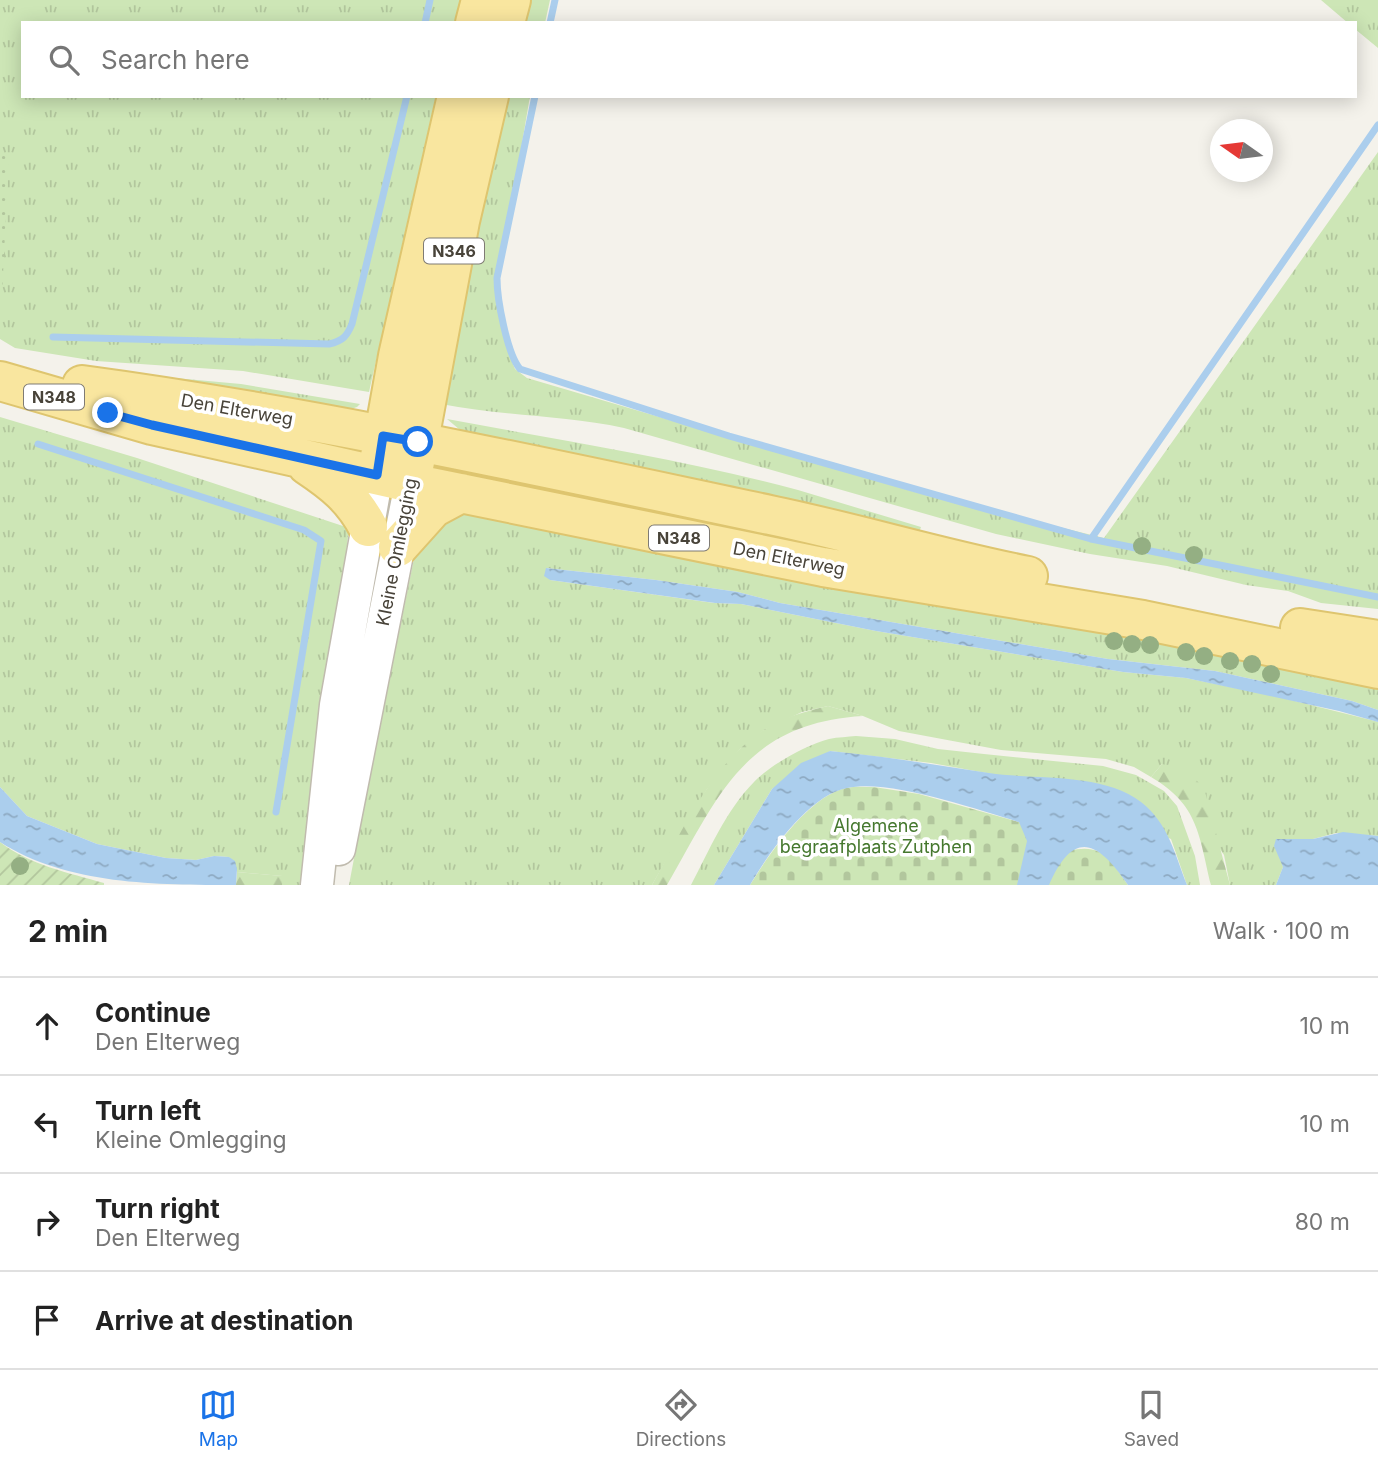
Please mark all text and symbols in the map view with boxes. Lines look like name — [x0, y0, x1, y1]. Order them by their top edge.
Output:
search box — [21, 21, 1357, 98]
icon: search — [45, 41, 83, 79]
text: Search here — [101, 44, 250, 75]
north arrow — [1210, 119, 1273, 182]
road number: N346 — [424, 238, 484, 264]
road number: N348 — [24, 384, 84, 410]
street label: Den Elterweg — [179, 389, 295, 430]
route end — [92, 397, 123, 428]
route start — [402, 426, 433, 457]
street label: Kleine Omlegging — [372, 476, 421, 628]
road number: N348 — [649, 526, 709, 551]
street label: Den Elterweg — [731, 537, 847, 580]
park label: Algemene begraafplaats Zutphen — [780, 815, 972, 857]
text: 2 min — [28, 913, 108, 949]
text: Walk · 100 m — [1213, 917, 1350, 945]
text: Continue — [95, 997, 211, 1028]
icon: ahead — [28, 1007, 66, 1045]
text: 10 m — [1300, 1012, 1350, 1040]
text: Den Elterweg — [95, 1028, 240, 1056]
text: Turn left — [95, 1095, 201, 1126]
icon: left — [28, 1105, 66, 1143]
text: 10 m — [1300, 1110, 1350, 1138]
text: Kleine Omlegging — [95, 1126, 287, 1154]
text: Turn right — [95, 1193, 220, 1224]
icon: right — [28, 1203, 66, 1241]
text: 80 m — [1295, 1208, 1350, 1236]
text: Den Elterweg — [95, 1224, 240, 1252]
icon: arrive — [28, 1301, 66, 1339]
text: Arrive at destination — [95, 1305, 354, 1336]
tab: Map — [199, 1386, 238, 1451]
tab: Directions — [636, 1386, 726, 1451]
tab: Saved — [1124, 1386, 1179, 1451]

